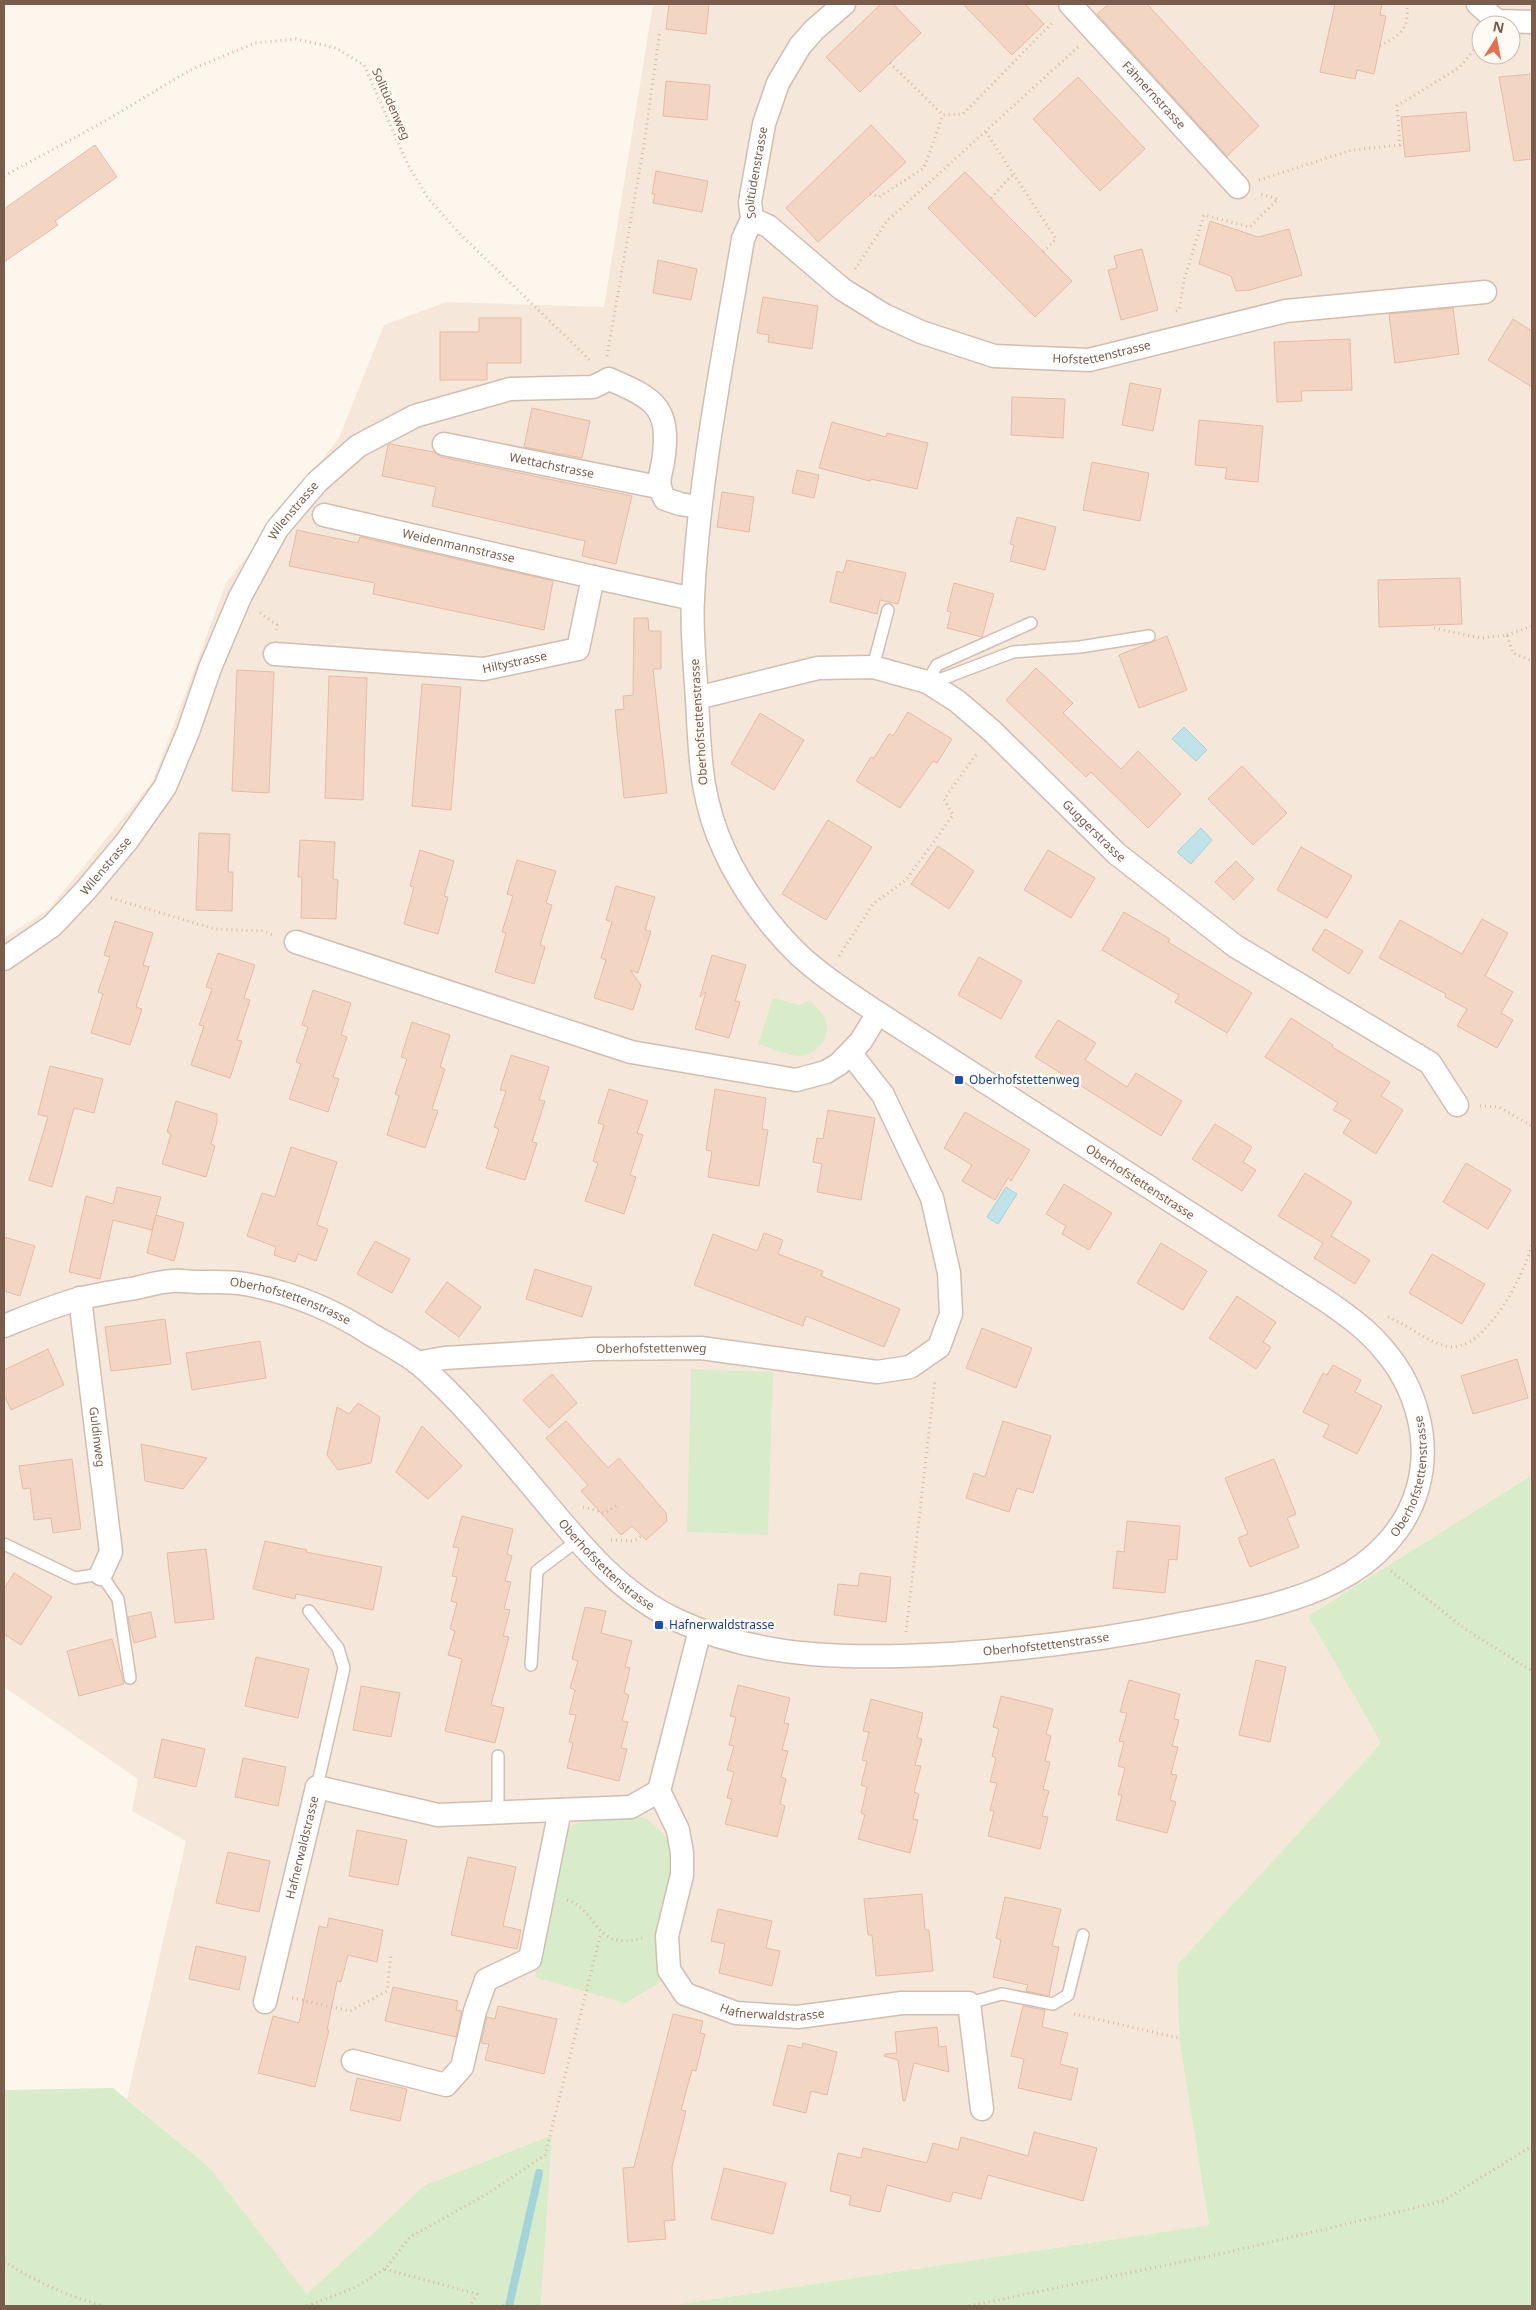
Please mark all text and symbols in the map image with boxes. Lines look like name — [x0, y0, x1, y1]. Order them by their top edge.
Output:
north arrow — [1471, 15, 1521, 65]
text: N — [1491, 16, 1506, 37]
street label: Fähnernstrasse — [1119, 57, 1190, 133]
street label: Solitüdenweg — [368, 65, 415, 142]
street label: Solitüdenstrasse — [741, 125, 771, 220]
street label: Hofstettenstrasse — [1052, 336, 1153, 368]
street label: Wettachstrasse — [508, 448, 596, 482]
street label: Wilenstrasse — [264, 477, 322, 543]
street label: Weidenmannstrasse — [401, 524, 517, 567]
street label: Hiltystrasse — [481, 647, 549, 677]
street label: Oberhofstettenstrasse — [686, 658, 711, 786]
street label: Guggerstrasse — [1059, 796, 1129, 866]
street label: Wilenstrasse — [76, 833, 135, 899]
place label: Oberhofstettenweg — [969, 1071, 1080, 1088]
marker: Oberhofstettenweg — [953, 1074, 965, 1086]
street label: Oberhofstettenstrasse — [1082, 1140, 1198, 1223]
street label: Oberhofstettenstrasse — [229, 1273, 354, 1329]
street label: Oberhofstettenweg — [596, 1339, 708, 1357]
street label: Guldinweg — [85, 1406, 110, 1468]
street label: Oberhofstettenstrasse — [1386, 1414, 1431, 1540]
street label: Oberhofstettenstrasse — [555, 1515, 658, 1614]
place label: Hafnerwaldstrasse — [669, 1616, 775, 1633]
marker: Hafnerwaldstrasse — [653, 1619, 665, 1631]
street label: Oberhofstettenstrasse — [982, 1628, 1110, 1660]
street label: Hafnerwaldstrasse — [281, 1794, 323, 1901]
street label: Hafnerwaldstrasse — [718, 1999, 826, 2025]

